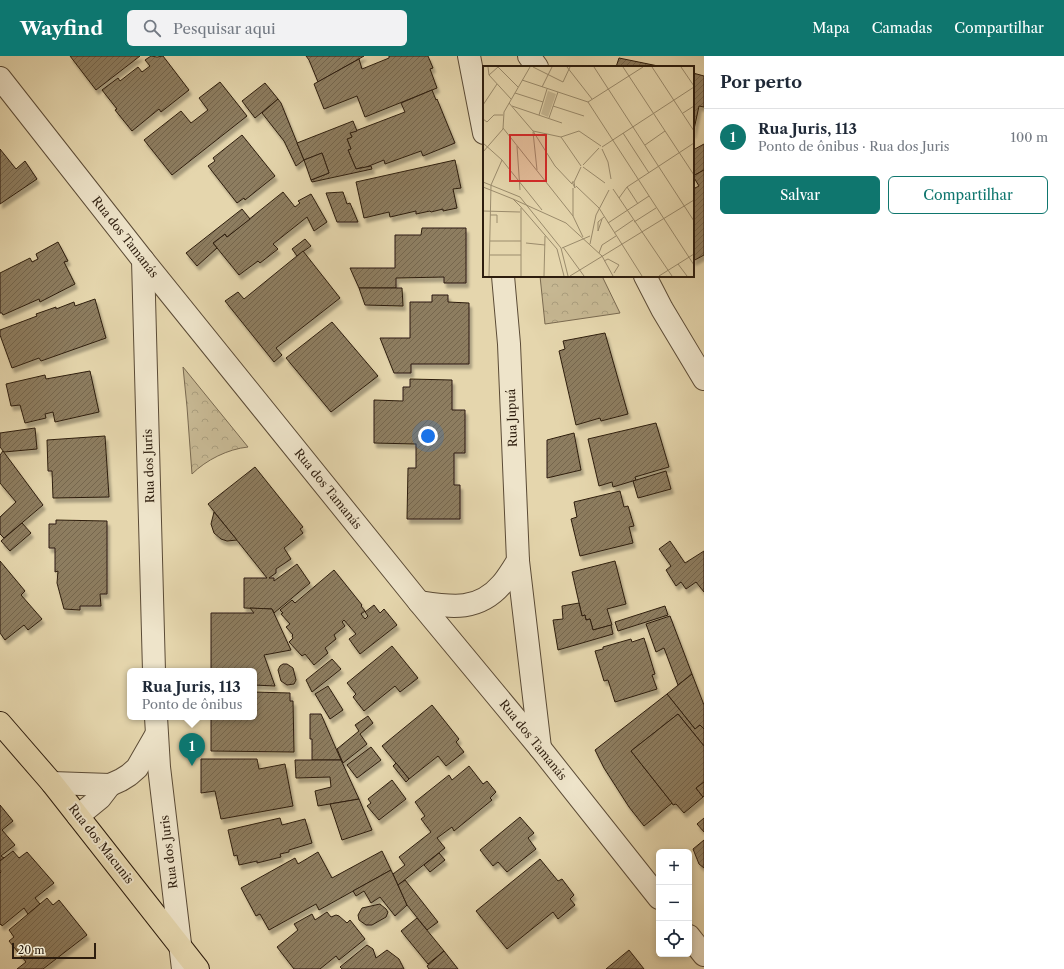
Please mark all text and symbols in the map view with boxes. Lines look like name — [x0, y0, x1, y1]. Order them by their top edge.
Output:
search box — [127, 10, 407, 46]
text: Wayfind — [20, 17, 103, 40]
icon: search — [141, 17, 163, 39]
text: Pesquisar aqui — [173, 19, 276, 38]
text: Mapa — [812, 19, 850, 37]
text: Camadas — [872, 19, 932, 37]
text: Compartilhar — [954, 19, 1044, 37]
inset map — [483, 66, 694, 277]
text: Por perto — [720, 72, 802, 92]
text: Rua Juris, 113 — [758, 119, 857, 138]
text: 1 — [730, 129, 736, 145]
text: 100 m — [1010, 129, 1048, 145]
text: Ponto de ônibus · Rua dos Juris — [758, 138, 950, 154]
button: Salvar — [720, 176, 880, 214]
button: Compartilhar — [888, 176, 1048, 214]
street label: Rua dos Tamanás — [89, 193, 162, 280]
street label: Rua Jupuá — [503, 388, 520, 447]
your location — [418, 426, 438, 446]
street label: Rua dos Juris — [140, 429, 157, 503]
street label: Rua dos Tamanás — [291, 445, 365, 532]
popup — [127, 668, 257, 720]
text: Rua Juris, 113 — [142, 677, 241, 696]
text: Ponto de ônibus — [142, 696, 242, 712]
street label: Rua dos Tamanás — [496, 696, 570, 783]
pin: 1 — [179, 733, 205, 766]
street label: Rua dos Macunis — [66, 801, 137, 887]
street label: Rua dos Juris — [157, 814, 180, 890]
map controls — [656, 849, 692, 957]
button: + — [656, 849, 692, 885]
button: − — [656, 885, 692, 921]
button: locate — [656, 921, 692, 957]
scale bar — [12, 941, 96, 960]
text: 20 m — [18, 943, 44, 957]

